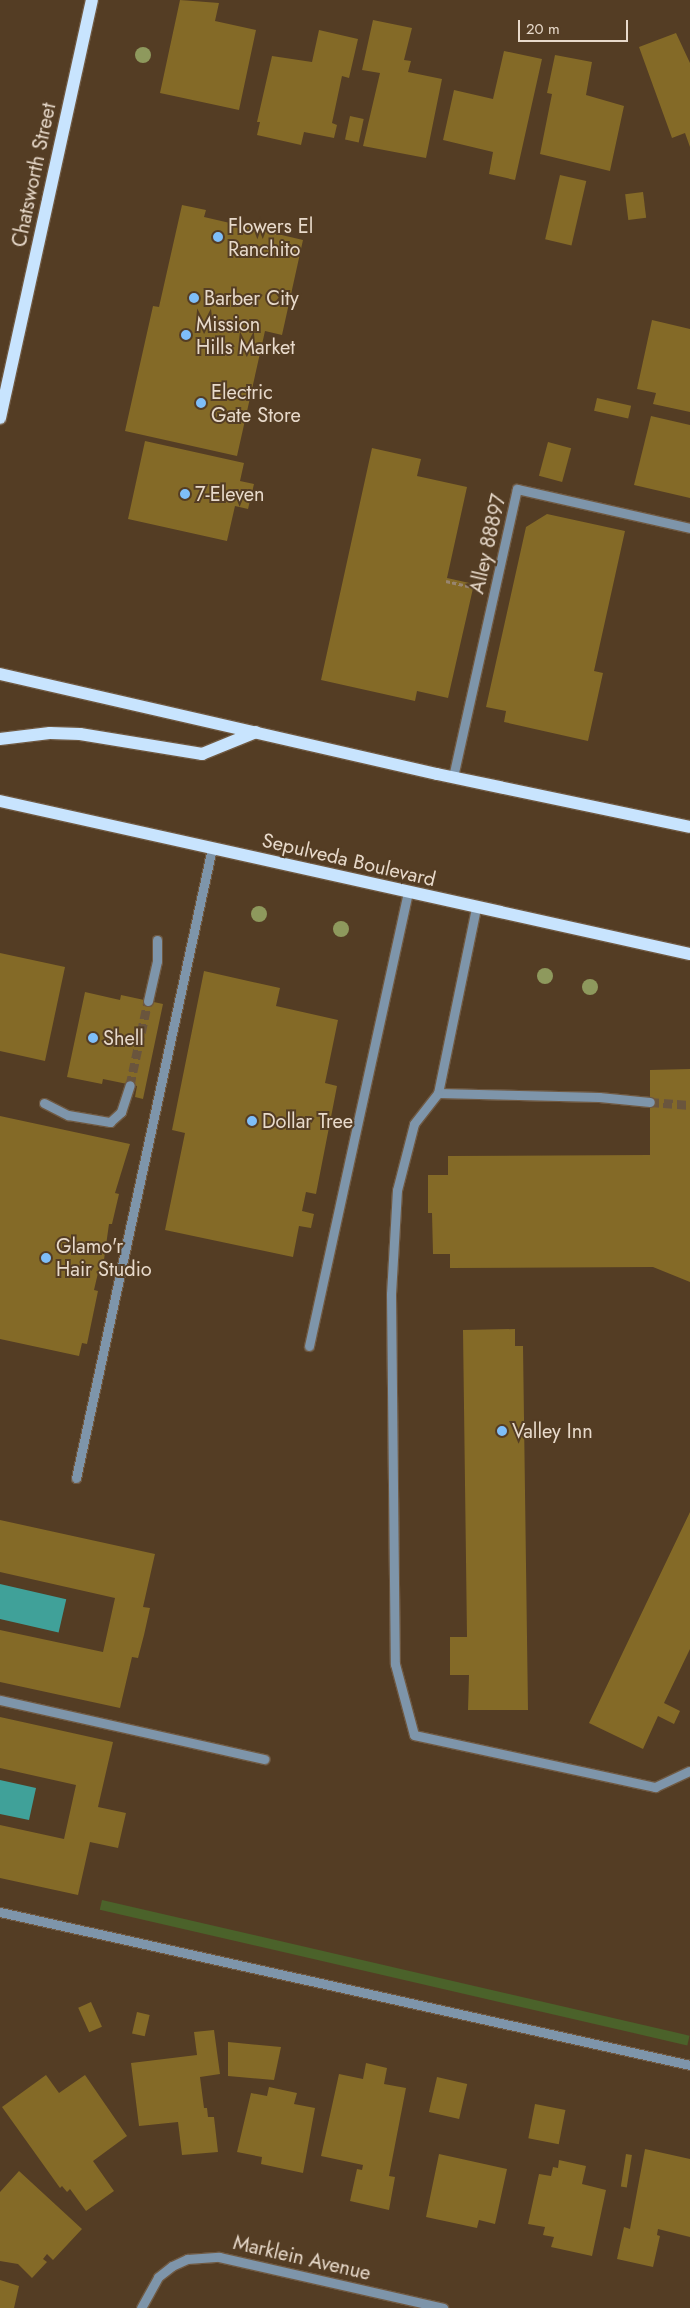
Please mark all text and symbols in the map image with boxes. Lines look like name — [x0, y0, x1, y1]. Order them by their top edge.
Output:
scale bar — [520, 10, 630, 42]
text: 20 m — [526, 18, 560, 40]
street label: Chatsworth Street — [7, 101, 61, 249]
place label: Flowers El Ranchito — [228, 214, 313, 261]
marker: Flowers El Ranchito — [212, 231, 224, 243]
place label: Barber City — [204, 286, 299, 310]
marker: Barber City — [188, 292, 200, 304]
place label: Mission Hills Market — [196, 312, 295, 359]
marker: Mission Hills Market — [180, 329, 192, 341]
place label: Electric Gate Store — [211, 380, 301, 427]
marker: Electric Gate Store — [195, 397, 207, 409]
place label: 7-Eleven — [195, 482, 265, 506]
marker: 7-Eleven — [179, 488, 191, 500]
street label: Alley 88897 — [465, 492, 511, 596]
street label: Sepulveda Boulevard — [260, 828, 438, 892]
place label: Shell — [103, 1026, 144, 1050]
marker: Shell — [87, 1032, 99, 1044]
place label: Dollar Tree — [262, 1109, 353, 1133]
marker: Dollar Tree — [246, 1115, 258, 1127]
place label: Glamo'r Hair Studio — [56, 1234, 152, 1281]
marker: Glamo'r Hair Studio — [40, 1252, 52, 1264]
place label: Valley Inn — [512, 1419, 593, 1443]
marker: Valley Inn — [496, 1425, 508, 1437]
street label: Marklein Avenue — [231, 2231, 373, 2285]

